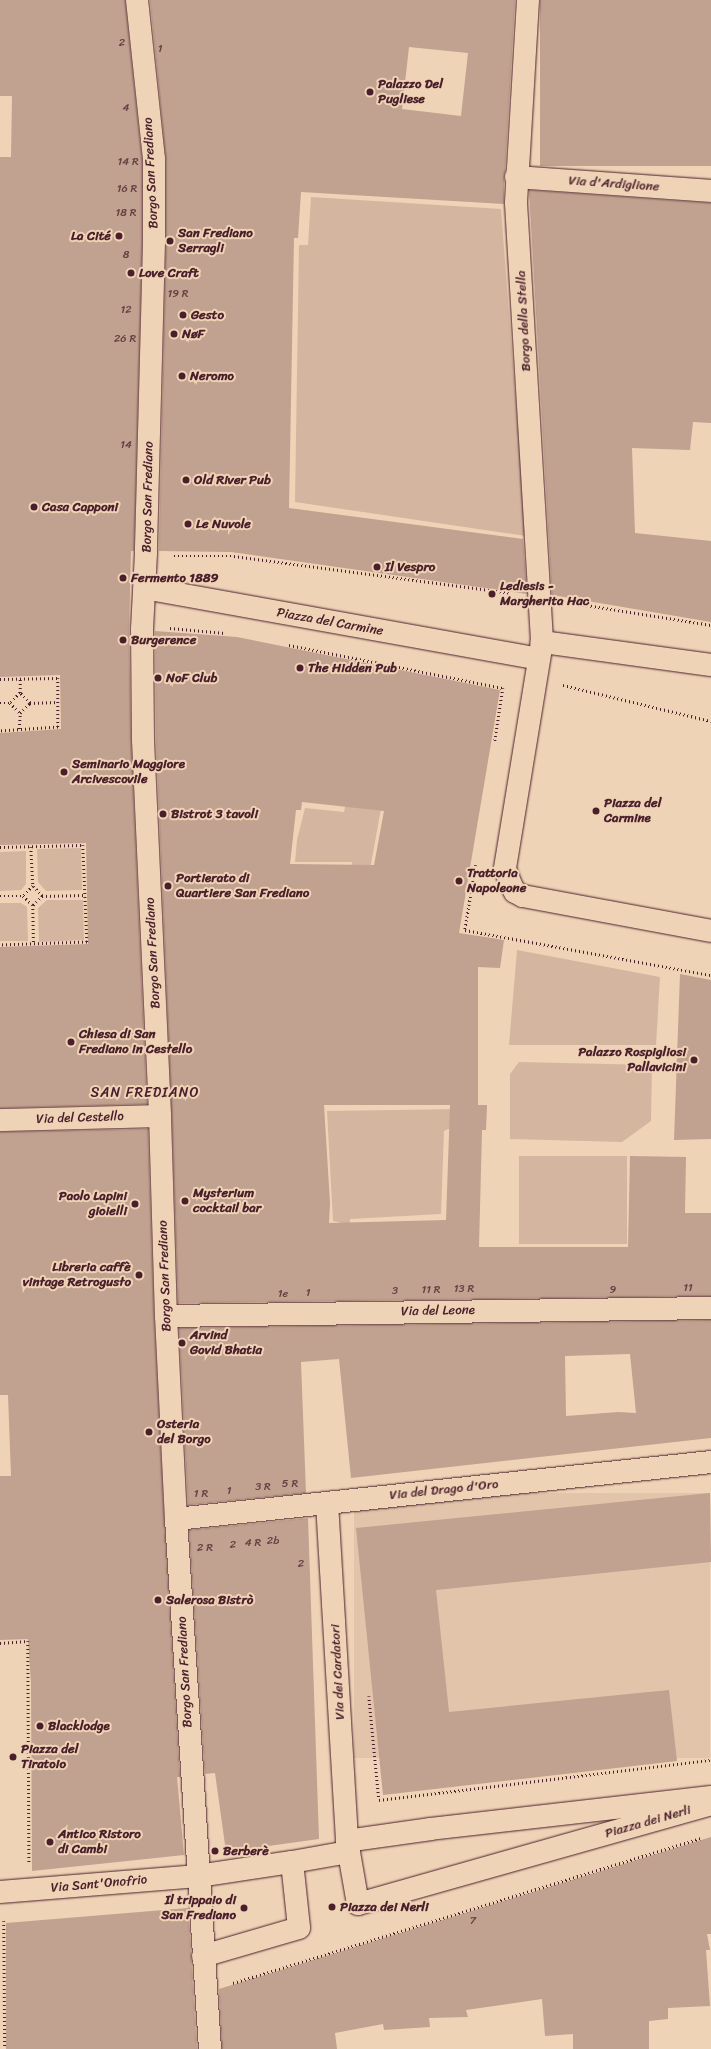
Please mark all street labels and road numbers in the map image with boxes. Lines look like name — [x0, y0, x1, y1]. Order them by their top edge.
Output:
street label: Borgo San Frediano — [140, 117, 162, 229]
street label: Via d'Ardiglione — [568, 173, 660, 195]
street label: Borgo della Stella — [514, 270, 534, 372]
street label: Borgo San Frediano — [139, 441, 157, 553]
street label: Piazza del Carmine — [276, 605, 384, 639]
street label: Borgo San Frediano — [142, 897, 164, 1009]
street label: Via del Cestello — [35, 1109, 125, 1127]
street label: Borgo San Frediano — [155, 1220, 175, 1332]
street label: Via del Leone — [401, 1303, 475, 1319]
street label: Via del Drago d'Oro — [388, 1476, 500, 1504]
street label: Borgo San Frediano — [174, 1616, 196, 1728]
street label: Via dei Cardatori — [328, 1624, 348, 1720]
street label: Piazza dei Nerli — [603, 1802, 693, 1842]
street label: Via Sant'Onofrio — [50, 1872, 148, 1896]

